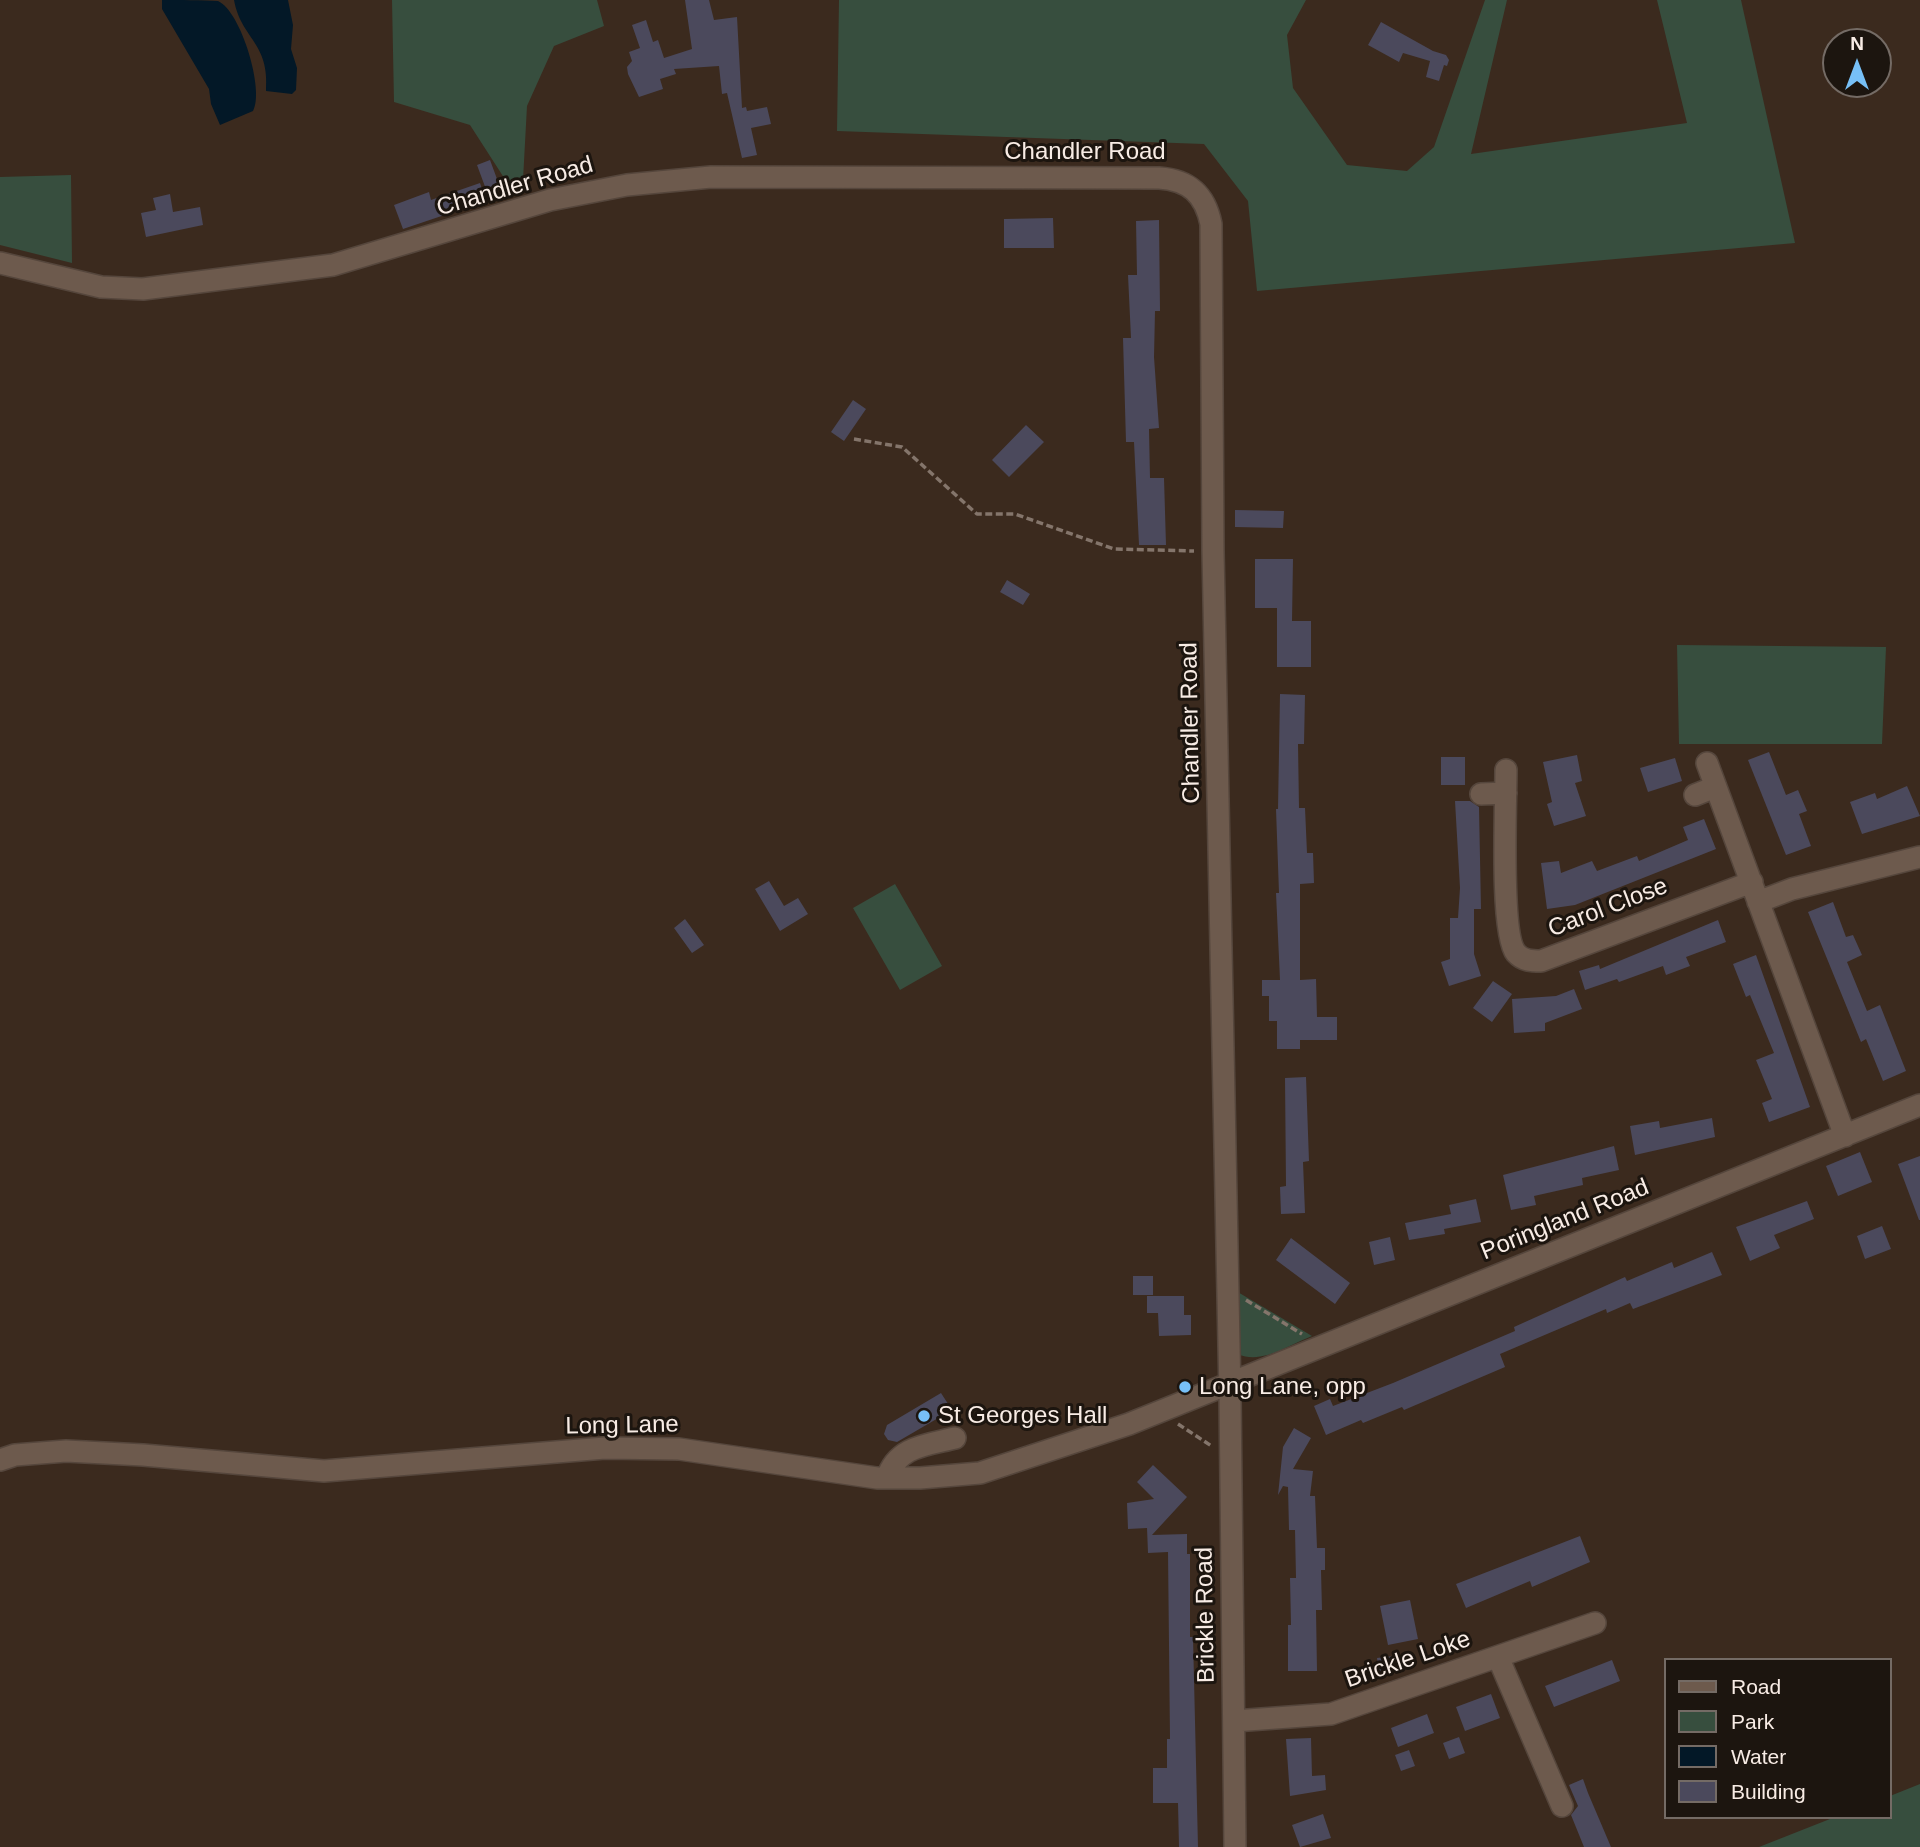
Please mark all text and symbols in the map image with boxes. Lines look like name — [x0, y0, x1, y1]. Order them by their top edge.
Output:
north arrow — [1822, 28, 1892, 98]
text: N — [1850, 33, 1864, 54]
street label: Chandler Road — [1004, 138, 1166, 166]
street label: Chandler Road — [433, 151, 597, 223]
street label: Chandler Road — [1175, 642, 1207, 804]
street label: Carol Close — [1544, 872, 1672, 944]
street label: Poringland Road — [1477, 1173, 1653, 1267]
place label: Long Lane, opp — [1199, 1373, 1366, 1401]
marker: Long Lane, opp — [1177, 1379, 1193, 1395]
place label: St Georges Hall — [938, 1402, 1107, 1430]
marker: St Georges Hall — [916, 1408, 932, 1424]
street label: Long Lane — [565, 1411, 679, 1441]
street label: Brickle Road — [1190, 1547, 1222, 1683]
street label: Brickle Loke — [1342, 1625, 1474, 1695]
legend — [1664, 1658, 1892, 1819]
text: Road — [1731, 1675, 1781, 1698]
text: Park — [1731, 1710, 1774, 1733]
text: Water — [1731, 1745, 1786, 1768]
text: Building — [1731, 1780, 1806, 1803]

